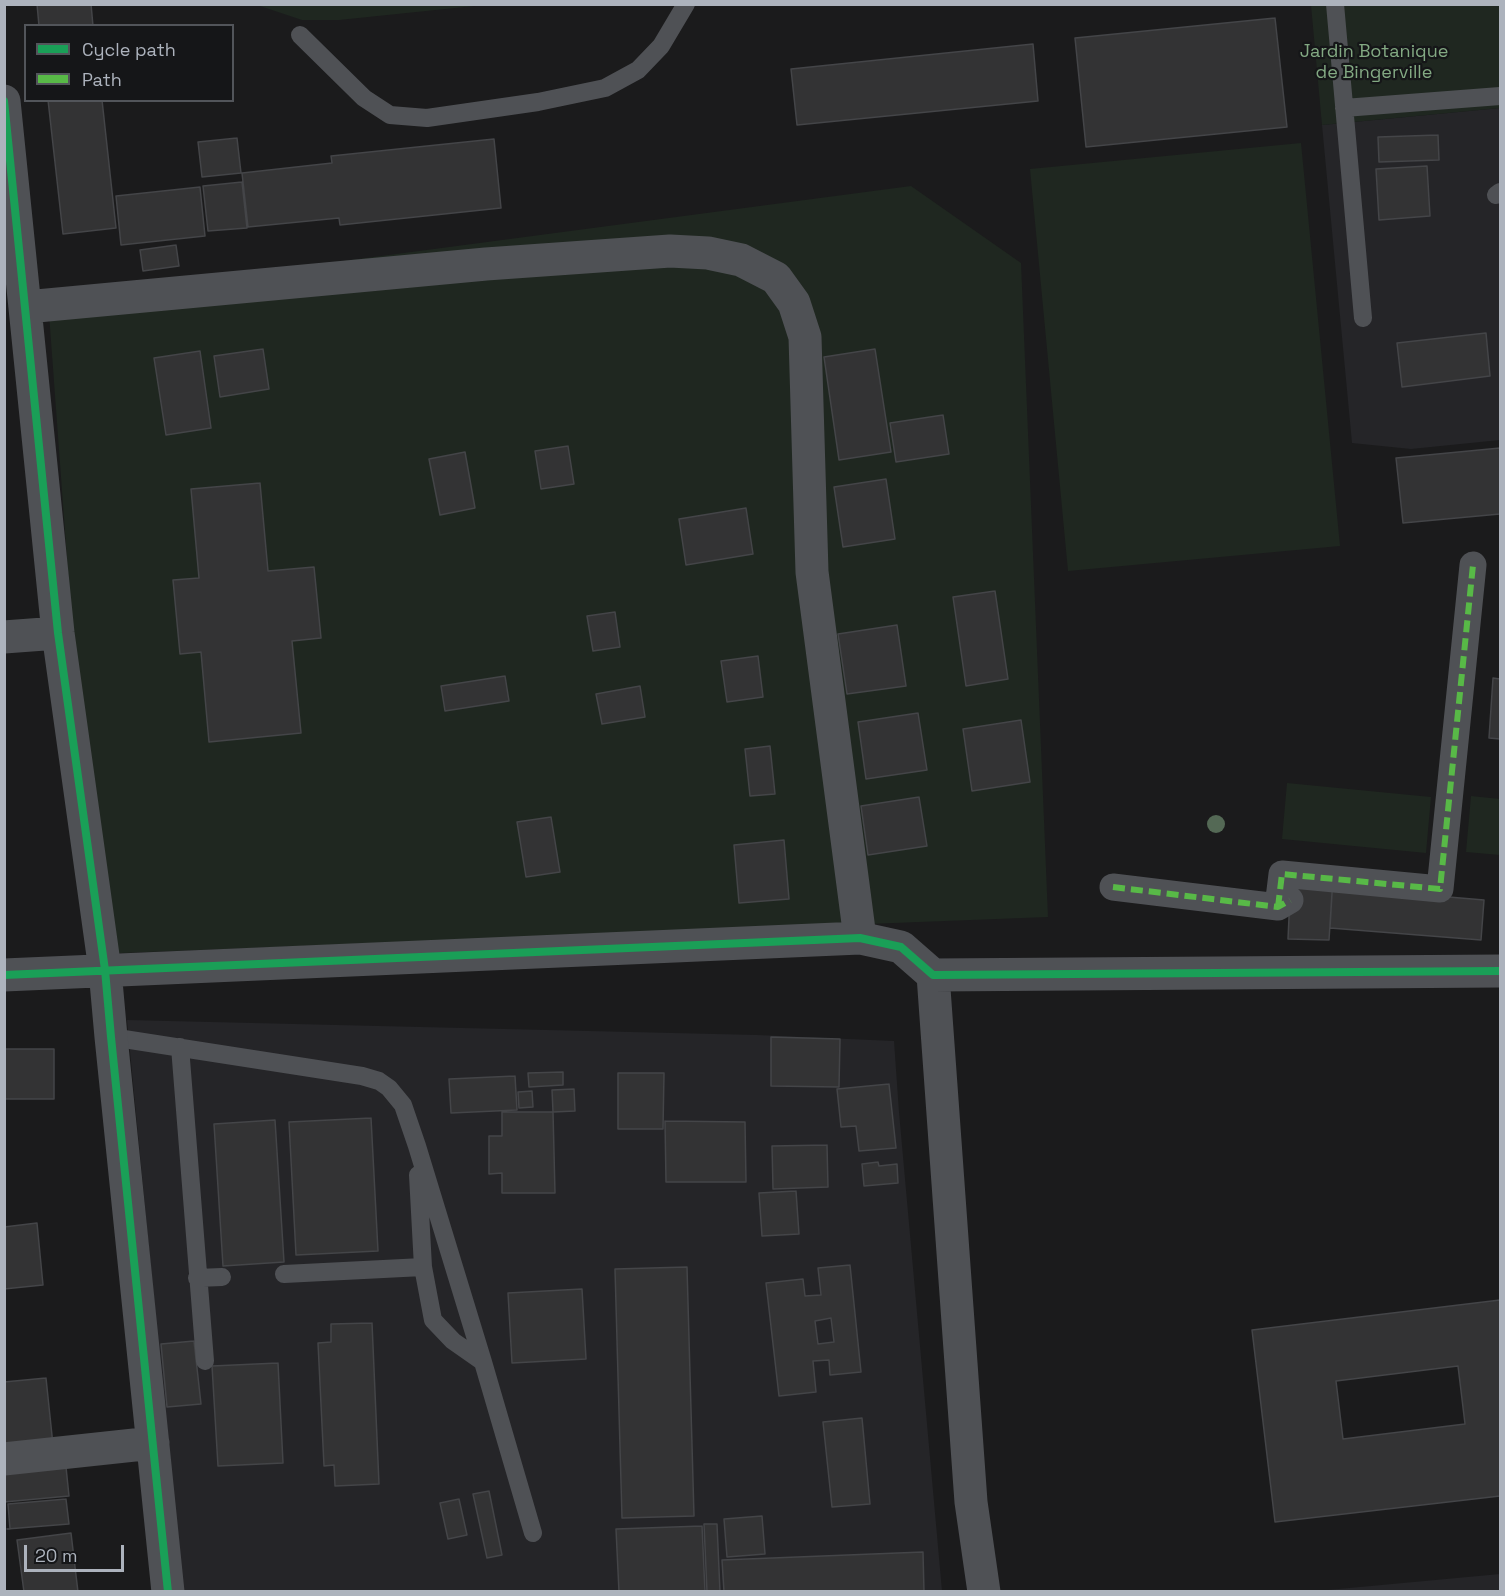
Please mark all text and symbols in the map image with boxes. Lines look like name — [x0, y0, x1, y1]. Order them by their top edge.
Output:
legend — [24, 24, 234, 102]
text: Cycle path — [82, 38, 176, 61]
park label: Jardin Botanique de Bingerville — [1300, 41, 1448, 84]
text: Path — [82, 68, 122, 91]
scale bar — [27, 1533, 128, 1571]
text: 20 m — [35, 1544, 78, 1567]

